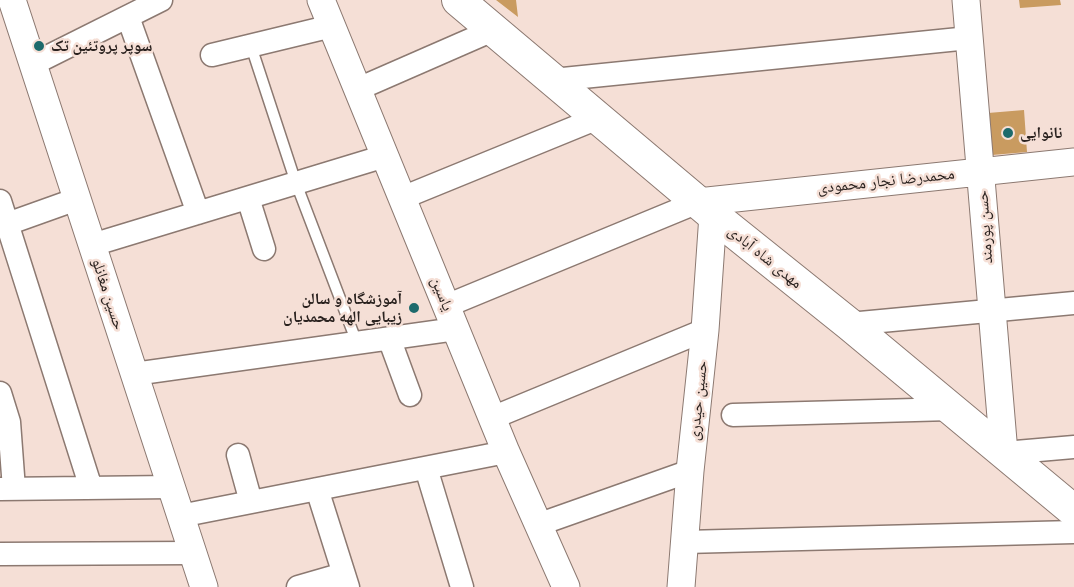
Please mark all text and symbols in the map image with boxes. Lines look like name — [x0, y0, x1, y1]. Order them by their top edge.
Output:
place label: سوپر پروتئین تک — [51, 36, 152, 56]
marker: سوپر پروتئین تک — [32, 39, 46, 53]
place label: نانوایی — [1020, 123, 1062, 143]
marker: نانوایی — [1001, 126, 1015, 140]
street label: محمدرضا نجار محمودی — [816, 164, 956, 198]
street label: حسن پورمند — [973, 190, 997, 264]
street label: مهدی شاه آبادی — [724, 221, 806, 293]
street label: حسین مغانلو — [87, 256, 129, 332]
street label: یاسین — [427, 274, 457, 314]
place label: آموزشگاه و سالن زیبایی الهه محمدیان — [283, 289, 402, 327]
marker: آموزشگاه و سالن زیبایی الهه محمدیان — [407, 301, 421, 315]
street label: حسین حیدری — [684, 360, 712, 442]

